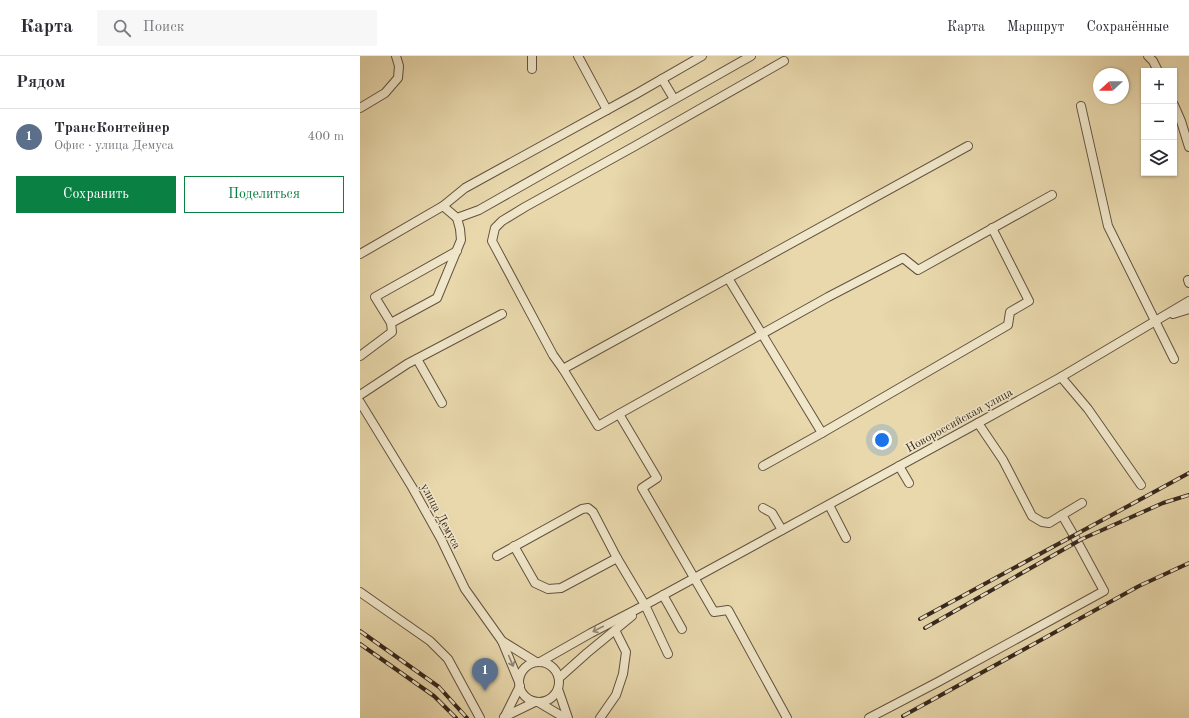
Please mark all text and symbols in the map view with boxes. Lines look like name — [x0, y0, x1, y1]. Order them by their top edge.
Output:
search box — [97, 10, 377, 46]
icon: search — [111, 17, 133, 39]
text: Карта — [20, 18, 73, 37]
text: Поиск — [143, 20, 184, 35]
text: Карта — [947, 20, 985, 34]
text: Маршрут — [1007, 20, 1064, 34]
text: Сохранённые — [1086, 20, 1169, 34]
north arrow — [1093, 68, 1129, 104]
map controls — [1141, 68, 1177, 176]
button: + — [1141, 68, 1177, 104]
text: Рядом — [16, 74, 65, 91]
button: − — [1141, 104, 1177, 140]
text: ТрансКонтейнер — [54, 121, 170, 136]
text: 1 — [25, 130, 33, 143]
text: 400 m — [307, 130, 344, 143]
text: Офис · улица Демуса — [54, 139, 174, 152]
button: layers — [1141, 140, 1177, 176]
button: Сохранить — [16, 176, 176, 213]
button: Поделиться — [184, 176, 344, 213]
street label: Новороссийская улица — [904, 386, 1015, 455]
your location — [872, 430, 892, 450]
street label: улица Демуса — [418, 482, 462, 551]
one-way arrow — [592, 626, 604, 634]
one-way arrow — [507, 655, 515, 667]
pin: 1 — [472, 658, 498, 691]

